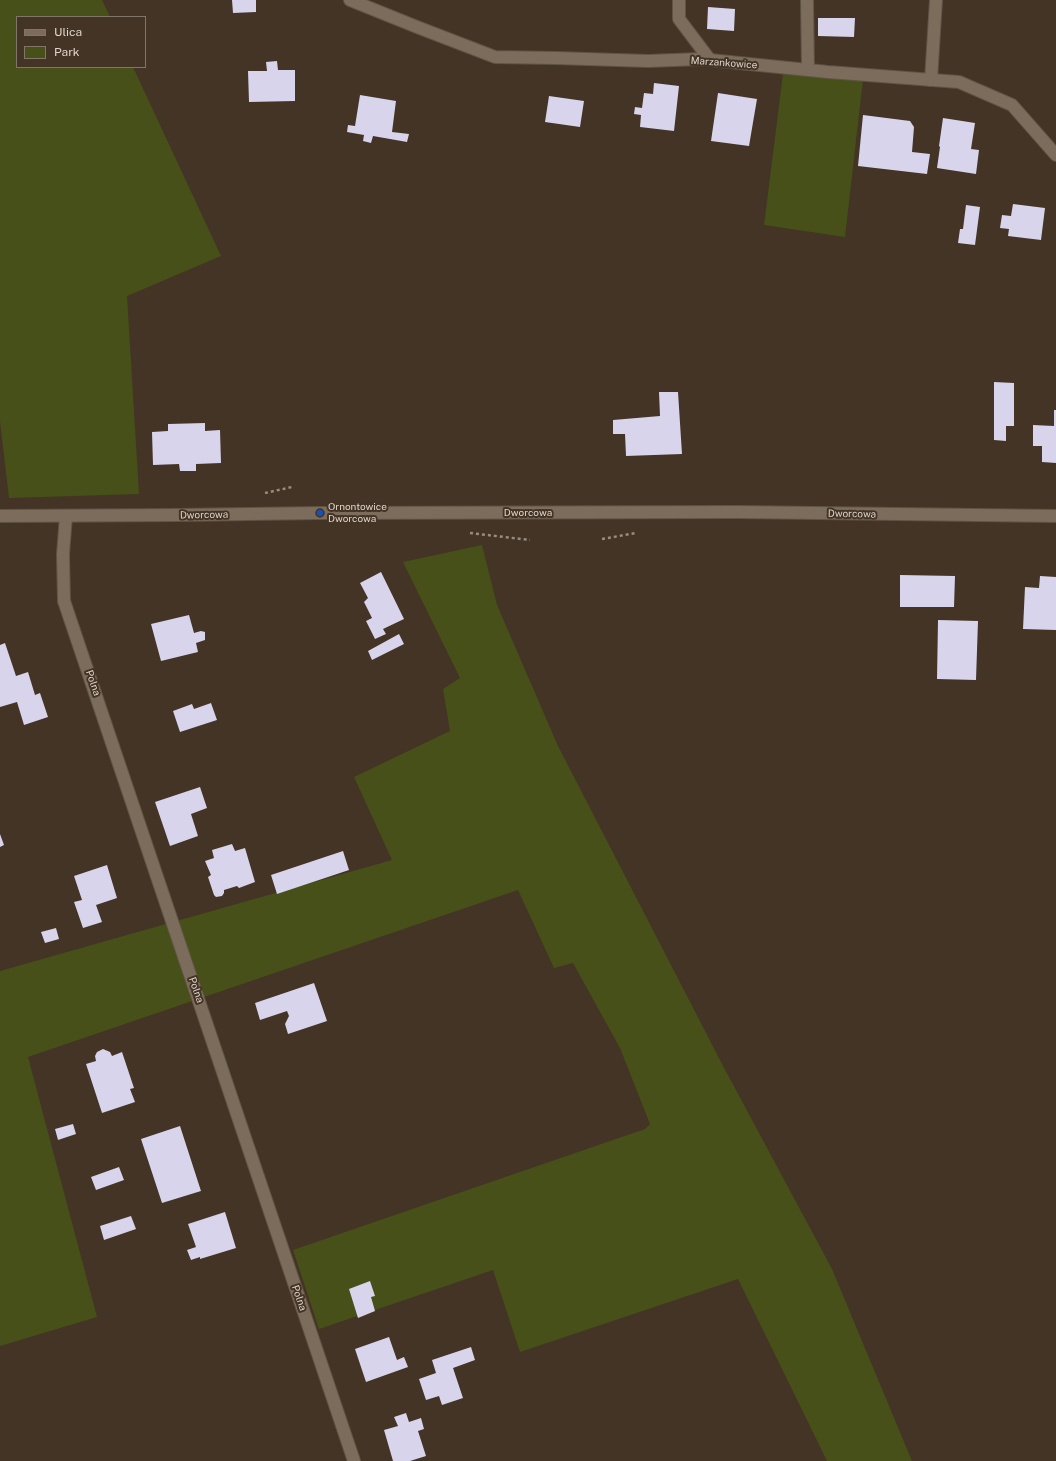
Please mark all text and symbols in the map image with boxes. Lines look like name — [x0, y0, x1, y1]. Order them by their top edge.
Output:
legend — [16, 16, 146, 68]
text: Ulica — [54, 25, 82, 39]
text: Park — [54, 45, 80, 59]
street label: Marzankowice — [690, 55, 758, 71]
place label: Ornontowice Dworcowa — [328, 501, 387, 524]
street label: Dworcowa — [504, 507, 552, 519]
marker: Ornontowice Dworcowa — [315, 508, 325, 518]
street label: Dworcowa — [828, 508, 876, 520]
street label: Dworcowa — [180, 509, 228, 521]
street label: Polna — [83, 669, 103, 697]
street label: Polna — [186, 976, 206, 1004]
street label: Polna — [289, 1284, 309, 1312]

